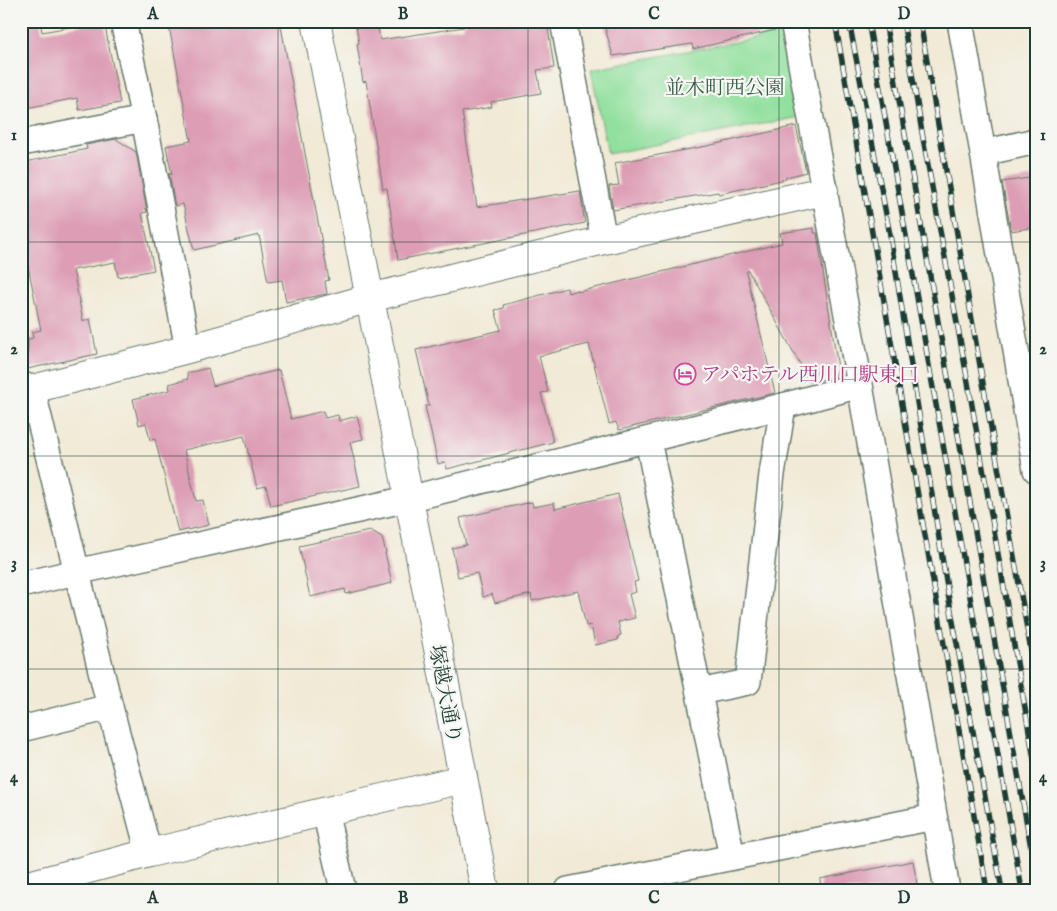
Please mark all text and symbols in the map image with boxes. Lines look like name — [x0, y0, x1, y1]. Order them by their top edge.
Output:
text: A — [147, 5, 160, 25]
text: B — [398, 5, 409, 25]
text: C — [648, 5, 660, 25]
text: D — [898, 5, 911, 25]
park label: 並木町西公園 — [665, 76, 785, 101]
text: 1 — [11, 126, 17, 146]
text: 1 — [1040, 126, 1046, 146]
text: 2 — [10, 340, 18, 360]
text: 2 — [1039, 340, 1047, 360]
hotel icon: アパホテル西川口駅東口 — [673, 362, 697, 386]
place label: アパホテル西川口駅東口 — [701, 363, 918, 388]
text: 3 — [11, 554, 17, 574]
text: 3 — [1040, 554, 1046, 574]
street label: 塚越大通り — [423, 643, 466, 746]
text: 4 — [10, 768, 19, 788]
text: 4 — [1039, 768, 1048, 788]
text: A — [147, 889, 160, 909]
text: B — [398, 889, 409, 909]
text: C — [648, 889, 660, 909]
text: D — [898, 889, 911, 909]

